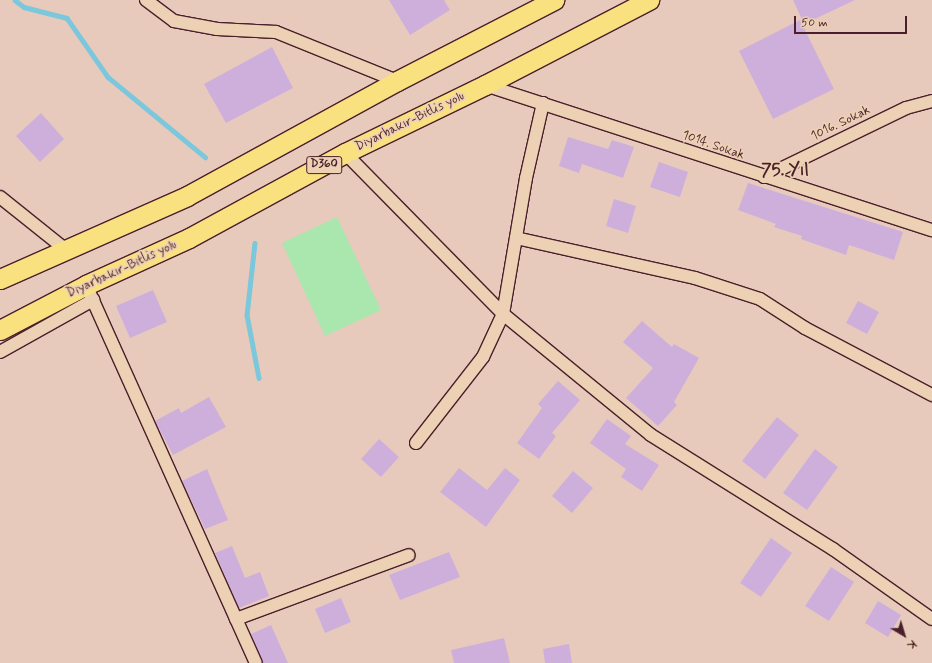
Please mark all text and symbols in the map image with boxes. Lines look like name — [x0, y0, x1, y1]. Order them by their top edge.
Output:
scale bar — [796, 8, 909, 34]
text: 50 m — [801, 15, 828, 31]
street label: Diyarbakır-Bitlis yolu — [353, 89, 467, 155]
street label: 1016. Sokak — [809, 103, 873, 145]
street label: 1014. Sokak — [680, 128, 746, 164]
road number: D360 — [306, 155, 342, 175]
district label: 75. Yıl — [761, 161, 809, 181]
street label: Diyarbakır-Bitlis yolu — [65, 238, 179, 302]
north arrow — [884, 615, 924, 655]
text: K — [904, 637, 919, 652]

